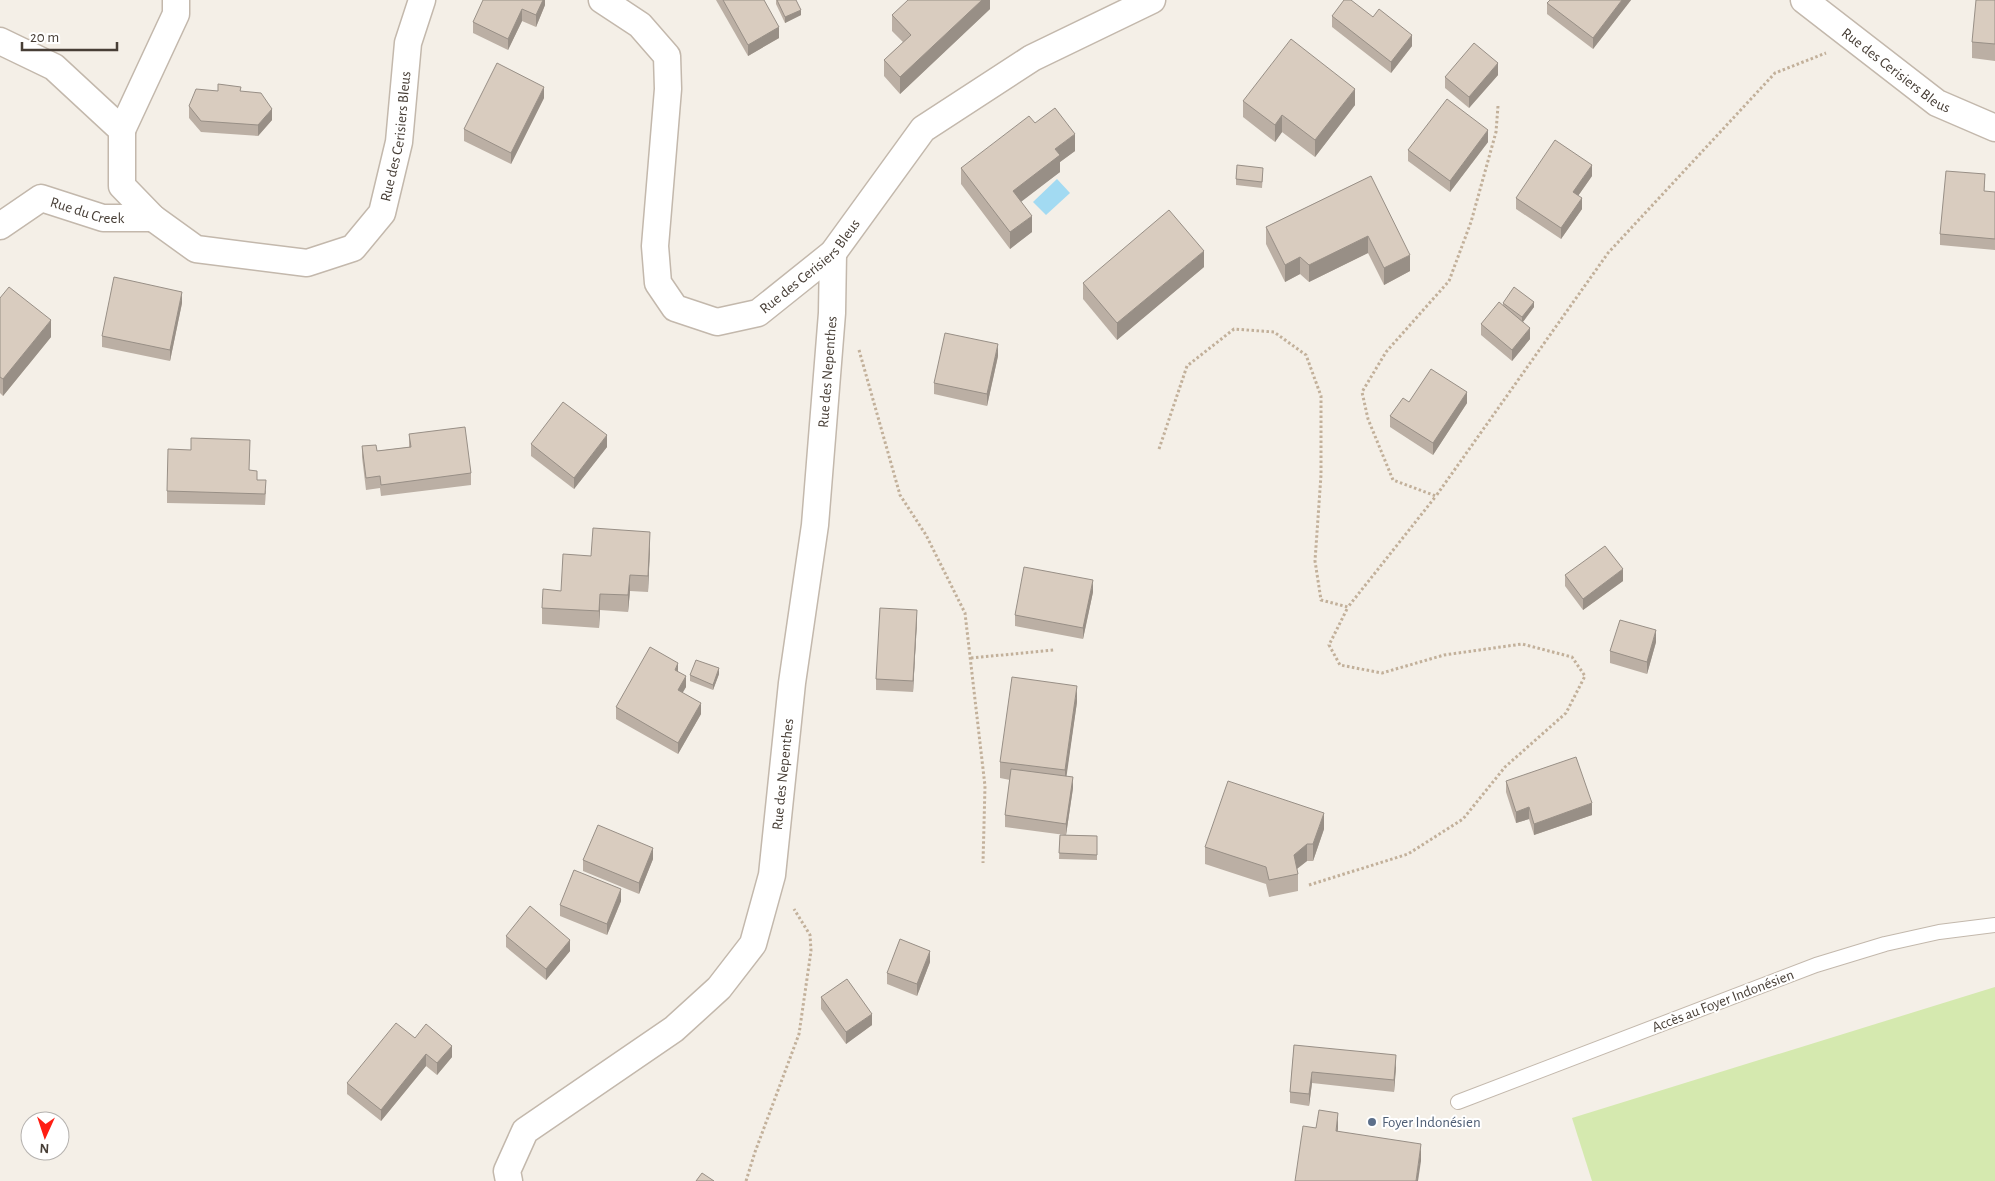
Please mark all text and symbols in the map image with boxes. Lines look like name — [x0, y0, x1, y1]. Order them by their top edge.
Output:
scale bar — [22, 20, 118, 52]
street label: Rue des Cerisiers Bleus — [1839, 25, 1952, 115]
text: 20 m — [30, 30, 59, 45]
street label: Rue des Cerisiers Bleus — [378, 71, 413, 203]
street label: Rue du Creek — [49, 194, 124, 226]
street label: Rue des Cerisiers Bleus — [757, 216, 863, 316]
street label: Rue des Nepenthes — [815, 315, 839, 428]
street label: Rue des Nepenthes — [769, 718, 796, 831]
street label: Accès au Foyer Indonésien — [1650, 967, 1796, 1035]
north arrow — [20, 1111, 70, 1161]
place label: Foyer Indonésien — [1382, 1115, 1481, 1130]
marker: Foyer Indonésien — [1366, 1116, 1378, 1128]
text: N — [39, 1141, 50, 1155]

